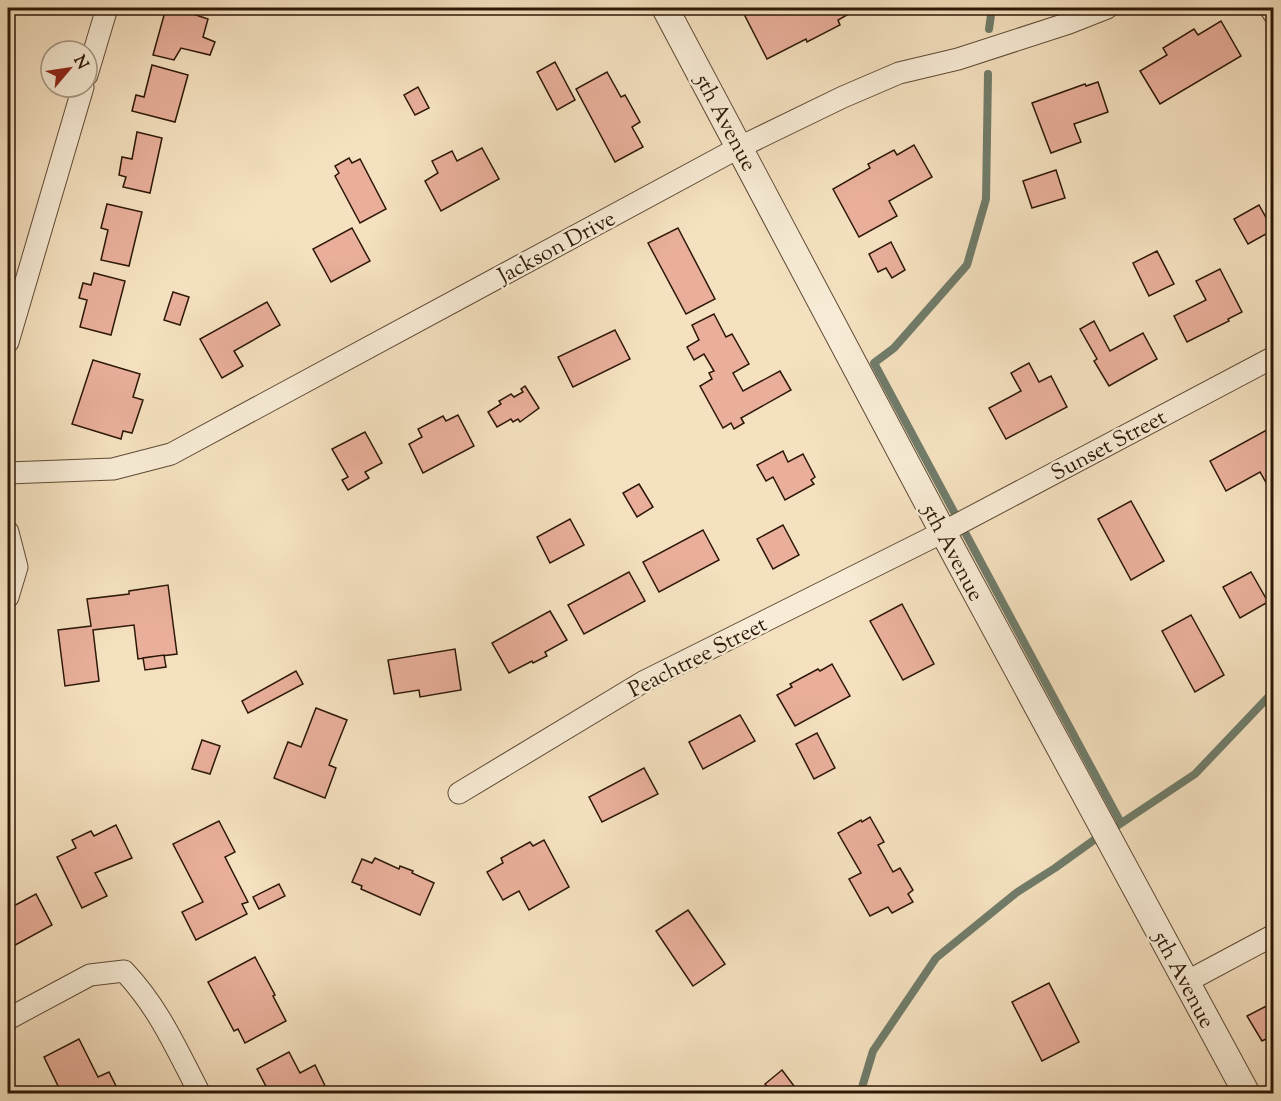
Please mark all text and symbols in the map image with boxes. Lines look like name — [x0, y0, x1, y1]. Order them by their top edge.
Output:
north arrow — [39, 39, 99, 99]
text: N — [67, 52, 93, 74]
street label: 5th Avenue — [684, 67, 763, 178]
street label: Jackson Drive — [492, 204, 622, 294]
street label: Sunset Street — [1046, 403, 1173, 490]
street label: 5th Avenue — [911, 497, 990, 608]
street label: Peachtree Street — [623, 610, 774, 707]
street label: 5th Avenue — [1142, 924, 1221, 1035]

